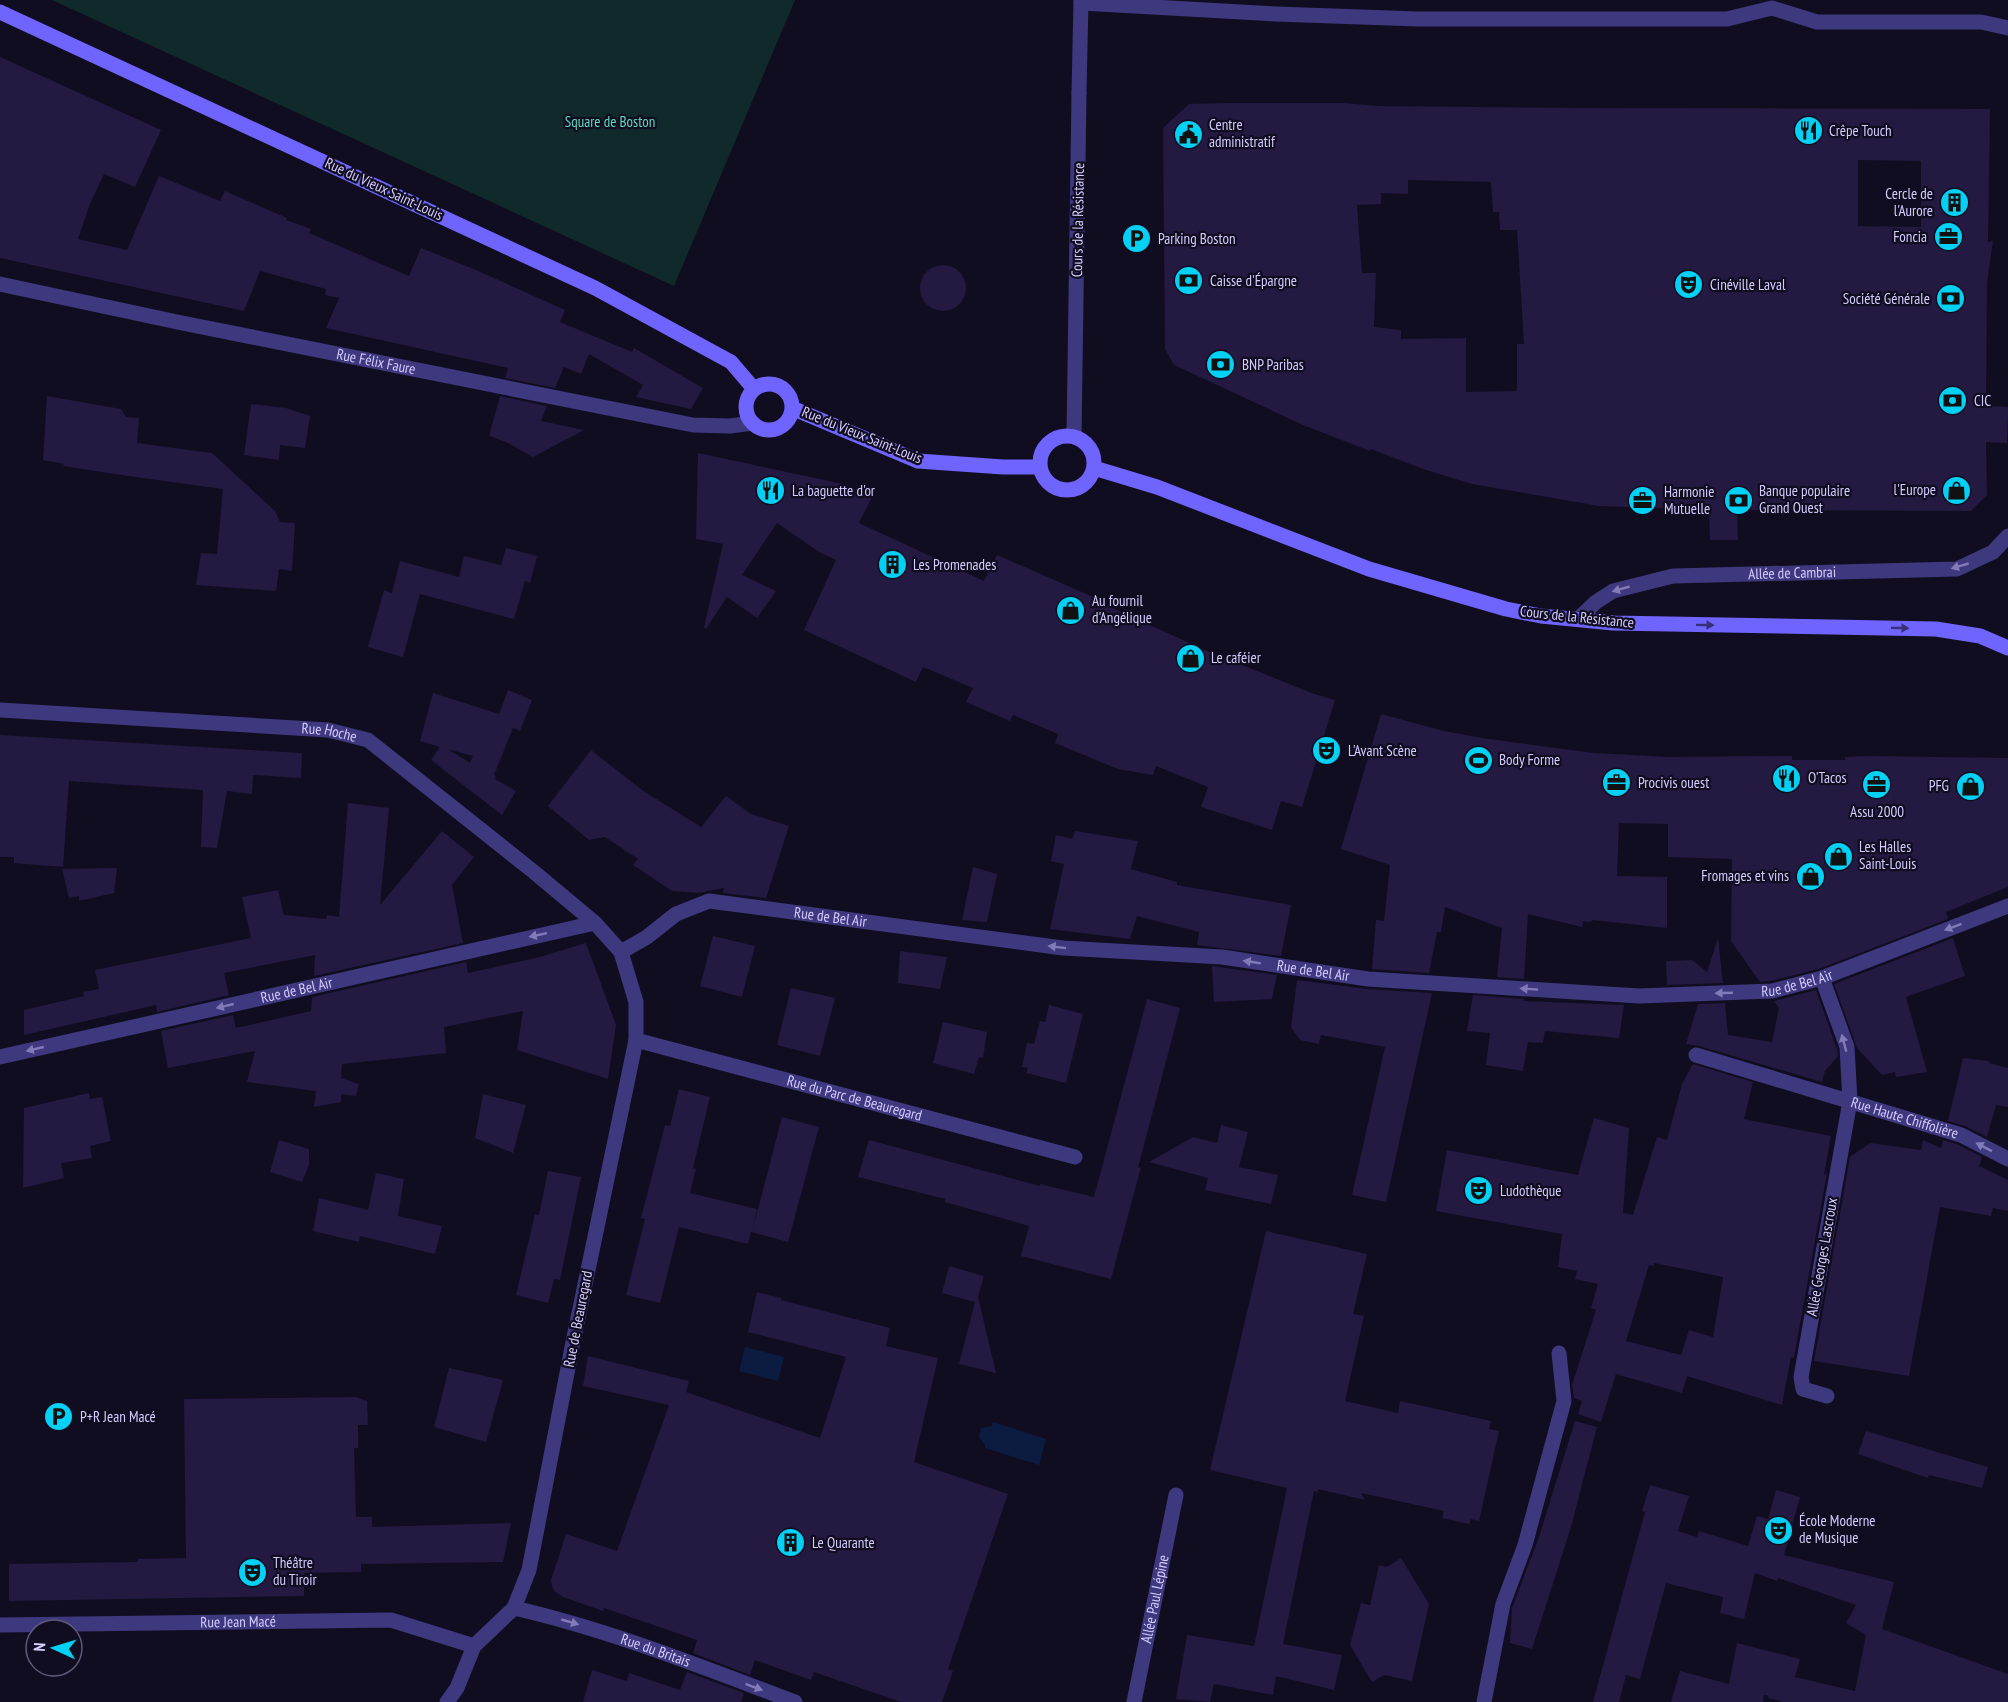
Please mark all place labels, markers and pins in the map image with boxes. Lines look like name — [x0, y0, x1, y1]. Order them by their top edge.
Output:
place label: Centre administratif — [1209, 115, 1276, 151]
restaurant icon: Crêpe Touch — [1792, 115, 1824, 147]
public building icon: Centre administratif — [1172, 118, 1204, 150]
place label: Crêpe Touch — [1829, 121, 1892, 140]
place label: Cercle de l'Aurore — [1885, 184, 1933, 220]
building icon: Cercle de l'Aurore — [1938, 187, 1970, 219]
office icon: Foncia — [1932, 221, 1964, 253]
parking icon: Parking Boston — [1121, 223, 1153, 255]
place label: Foncia — [1893, 227, 1927, 246]
place label: Parking Boston — [1158, 229, 1235, 248]
bank icon: Caisse d'Épargne — [1173, 265, 1205, 297]
theatre icon: Cinéville Laval — [1673, 269, 1705, 301]
place label: Caisse d'Épargne — [1210, 271, 1297, 290]
place label: Cinéville Laval — [1710, 275, 1786, 294]
bank icon: Société Générale — [1935, 283, 1967, 315]
place label: Société Générale — [1843, 289, 1930, 308]
bank icon: BNP Paribas — [1205, 349, 1237, 381]
place label: BNP Paribas — [1242, 355, 1304, 374]
bank icon: CIC — [1937, 385, 1969, 417]
place label: CIC — [1974, 391, 1991, 410]
shop icon: l'Europe — [1941, 474, 1973, 506]
restaurant icon: La baguette d'or — [755, 475, 787, 507]
place label: l'Europe — [1894, 480, 1936, 499]
place label: La baguette d'or — [792, 481, 876, 500]
place label: Banque populaire Grand Ouest — [1759, 481, 1850, 517]
place label: Harmonie Mutuelle — [1664, 482, 1714, 518]
bank icon: Banque populaire Grand Ouest — [1722, 484, 1754, 516]
office icon: Harmonie Mutuelle — [1627, 485, 1659, 517]
building icon: Les Promenades — [876, 549, 908, 581]
place label: Les Promenades — [913, 555, 996, 574]
place label: Au fournil d'Angélique — [1092, 591, 1152, 627]
shop icon: Au fournil d'Angélique — [1055, 594, 1087, 626]
shop icon: Le caféier — [1174, 642, 1206, 674]
place label: Le caféier — [1211, 648, 1262, 667]
theatre icon: L'Avant Scène — [1311, 735, 1343, 767]
place label: L'Avant Scène — [1348, 741, 1417, 760]
sports icon: Body Forme — [1462, 744, 1494, 776]
place label: Body Forme — [1499, 750, 1560, 769]
restaurant icon: O'Tacos — [1771, 762, 1803, 794]
office icon: Procivis ouest — [1601, 767, 1633, 799]
place label: O'Tacos — [1808, 768, 1847, 787]
office icon: Assu 2000 — [1861, 769, 1893, 801]
shop icon: PFG — [1954, 770, 1986, 802]
place label: Procivis ouest — [1638, 773, 1709, 792]
place label: PFG — [1929, 776, 1949, 795]
place label: Assu 2000 — [1850, 802, 1904, 821]
place label: Les Halles Saint-Louis — [1859, 837, 1916, 873]
shop icon: Les Halles Saint-Louis — [1822, 840, 1854, 872]
shop icon: Fromages et vins — [1794, 860, 1826, 892]
place label: Fromages et vins — [1701, 866, 1789, 885]
theatre icon: Ludothèque — [1463, 1175, 1495, 1207]
place label: Ludothèque — [1500, 1181, 1562, 1200]
parking icon: P+R Jean Macé — [43, 1401, 75, 1433]
place label: P+R Jean Macé — [80, 1407, 156, 1426]
place label: École Moderne de Musique — [1799, 1511, 1876, 1547]
theatre icon: École Moderne de Musique — [1762, 1514, 1794, 1546]
building icon: Le Quarante — [775, 1527, 807, 1559]
place label: Le Quarante — [812, 1533, 875, 1552]
place label: Théâtre du Tiroir — [273, 1553, 318, 1589]
theatre icon: Théâtre du Tiroir — [236, 1556, 268, 1588]

